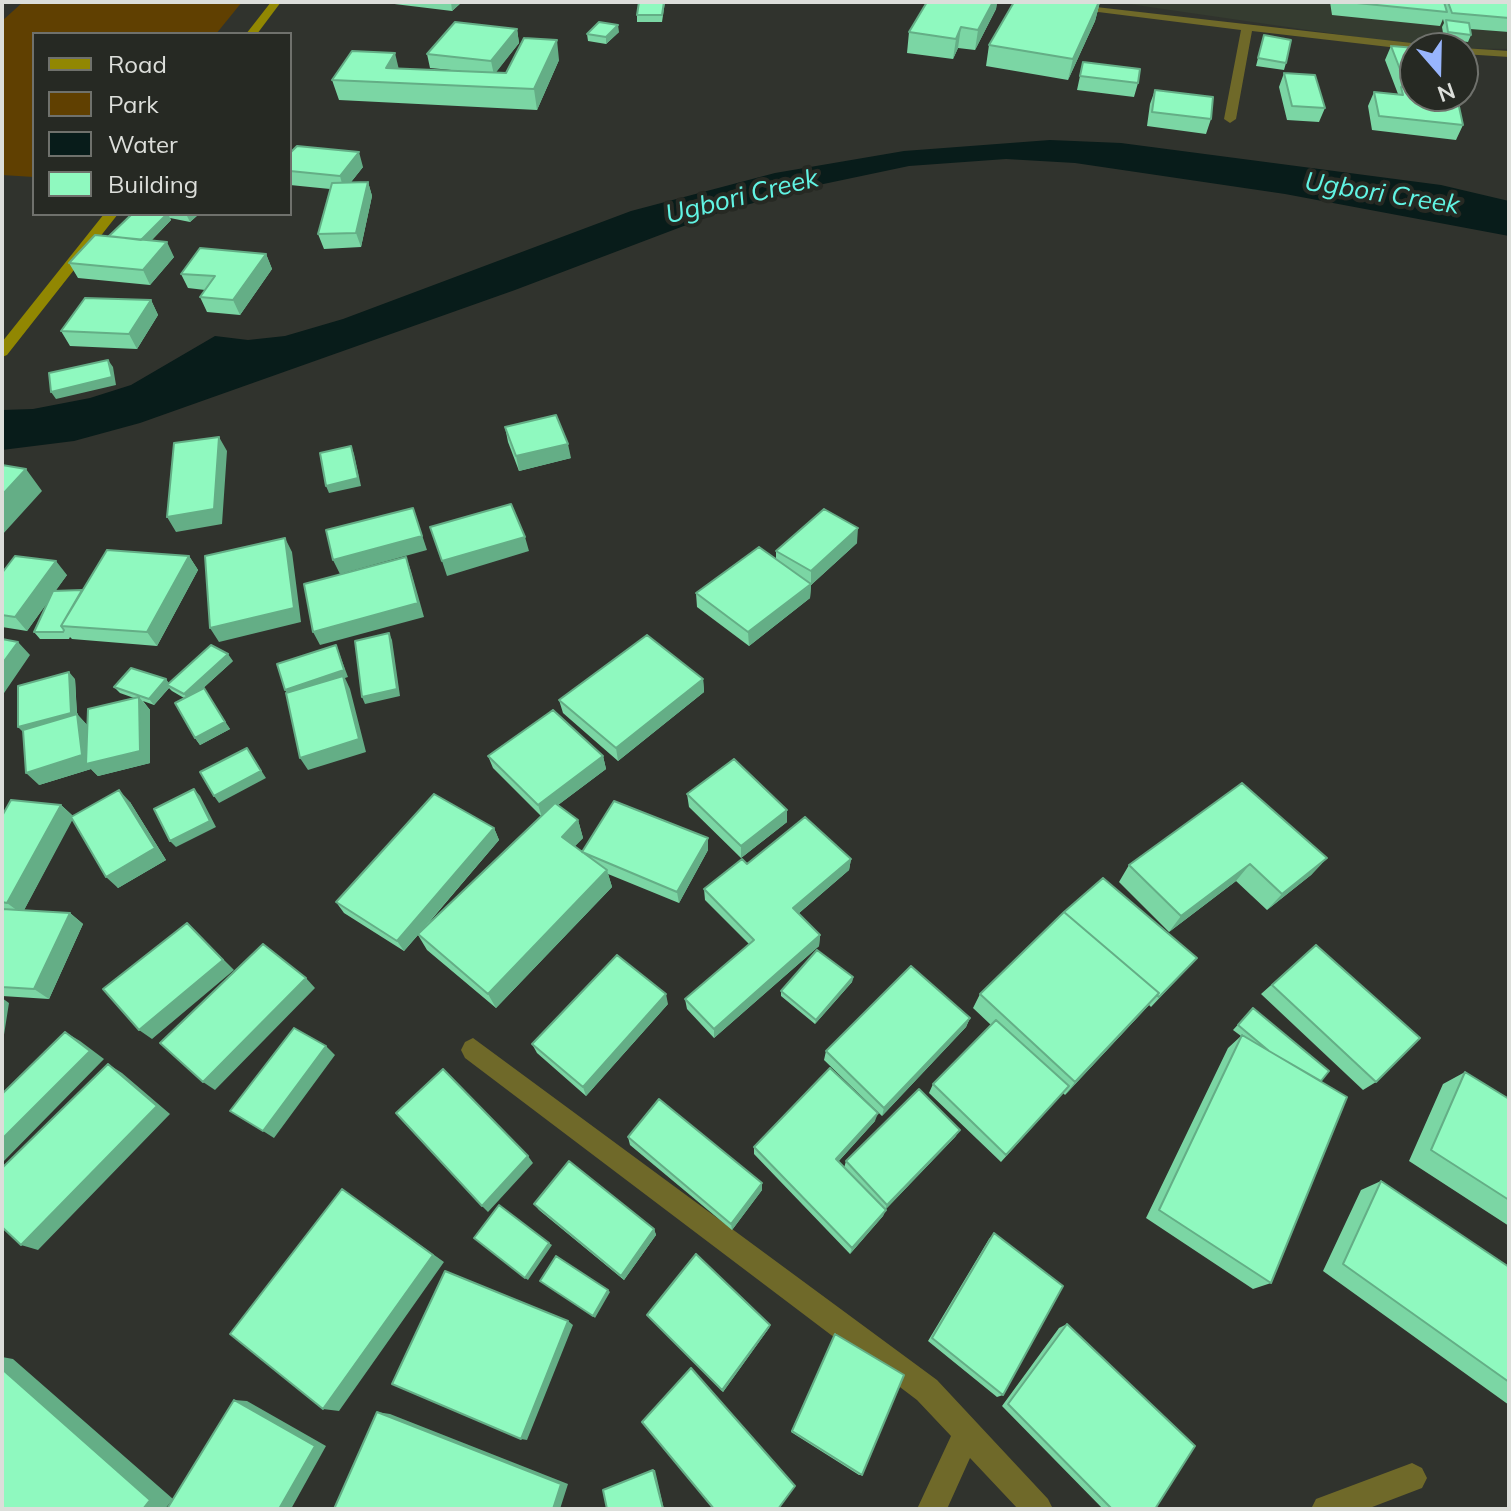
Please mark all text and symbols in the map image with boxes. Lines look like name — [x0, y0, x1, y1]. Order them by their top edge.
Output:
legend — [32, 32, 292, 216]
north arrow — [1399, 32, 1479, 112]
text: Road — [108, 49, 167, 79]
text: N — [1434, 77, 1459, 109]
text: Park — [108, 89, 159, 119]
text: Water — [108, 129, 178, 159]
water label: Ugbori Creek — [662, 163, 822, 231]
water label: Ugbori Creek — [1302, 166, 1462, 222]
text: Building — [108, 169, 198, 199]

